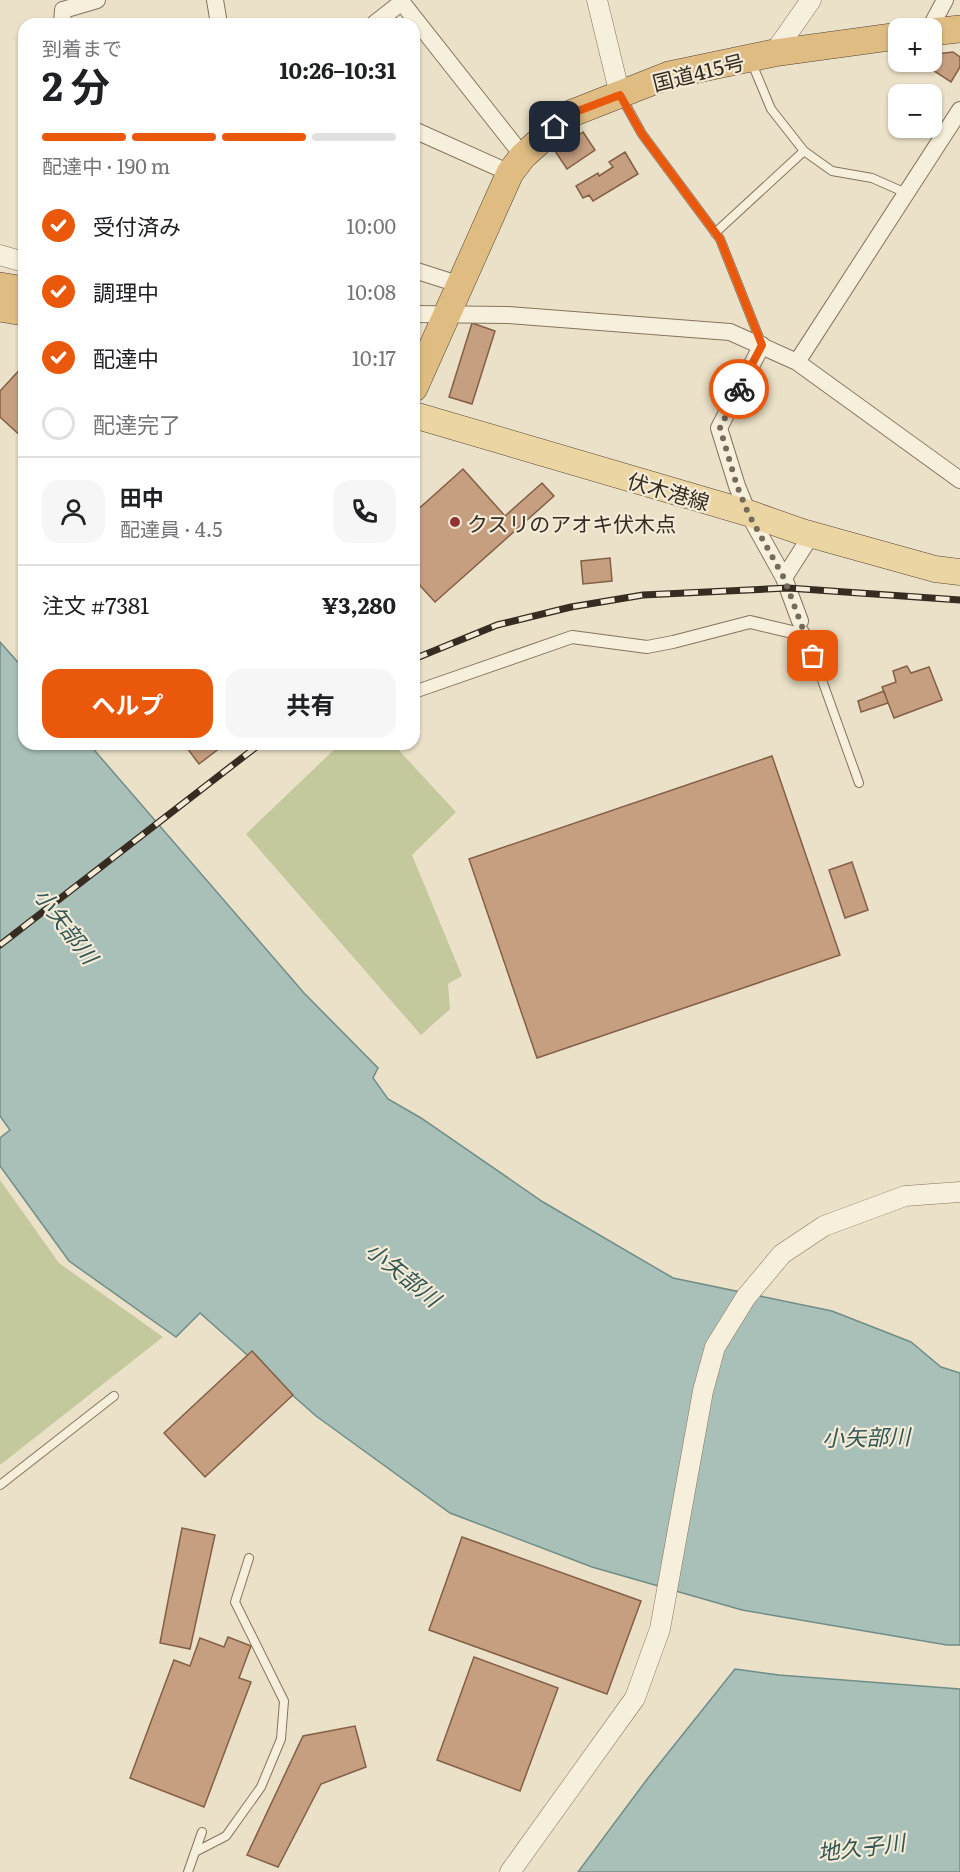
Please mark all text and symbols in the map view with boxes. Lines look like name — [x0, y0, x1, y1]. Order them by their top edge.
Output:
map controls — [888, 18, 942, 138]
button: + — [888, 18, 942, 72]
text: 到着まで — [42, 32, 122, 62]
street label: 国道415号 — [649, 45, 747, 97]
text: 10:26–10:31 — [279, 53, 396, 86]
text: 2 分 — [42, 55, 110, 113]
button: − — [888, 84, 942, 138]
pin — [529, 101, 580, 152]
icon: home — [538, 110, 571, 143]
text: 配達中 · 190 m — [42, 150, 170, 180]
icon: check — [42, 209, 75, 242]
text: 受付済み — [93, 209, 181, 242]
text: 10:00 — [347, 210, 396, 240]
icon: check — [42, 275, 75, 308]
text: 調理中 — [93, 275, 159, 308]
text: 10:08 — [347, 276, 396, 306]
icon: check — [42, 341, 75, 374]
text: 配達中 — [93, 341, 159, 374]
text: 10:17 — [352, 342, 396, 372]
courier — [709, 359, 769, 419]
icon: bike — [723, 373, 756, 406]
text: 配達完了 — [93, 407, 181, 440]
street label: 伏木港線 — [624, 464, 714, 516]
button: person — [42, 480, 105, 543]
text: 田中 — [120, 480, 164, 513]
button: phone — [333, 480, 396, 543]
place label: クスリのアオキ伏木点 — [467, 507, 676, 538]
text: 配達員 · 4.5 — [120, 513, 223, 543]
marker: クスリのアオキ伏木点 — [448, 515, 462, 529]
text: 注文 #7381 — [42, 588, 149, 621]
text: ¥3,280 — [322, 588, 396, 621]
pin — [787, 630, 838, 681]
icon: bag — [796, 639, 829, 672]
button: ヘルプ — [42, 669, 213, 738]
button: 共有 — [225, 669, 396, 738]
water label: 小矢部川 — [27, 880, 108, 972]
water label: 小矢部川 — [359, 1232, 450, 1315]
water label: 小矢部川 — [822, 1419, 912, 1453]
water label: 地久子川 — [815, 1824, 909, 1868]

